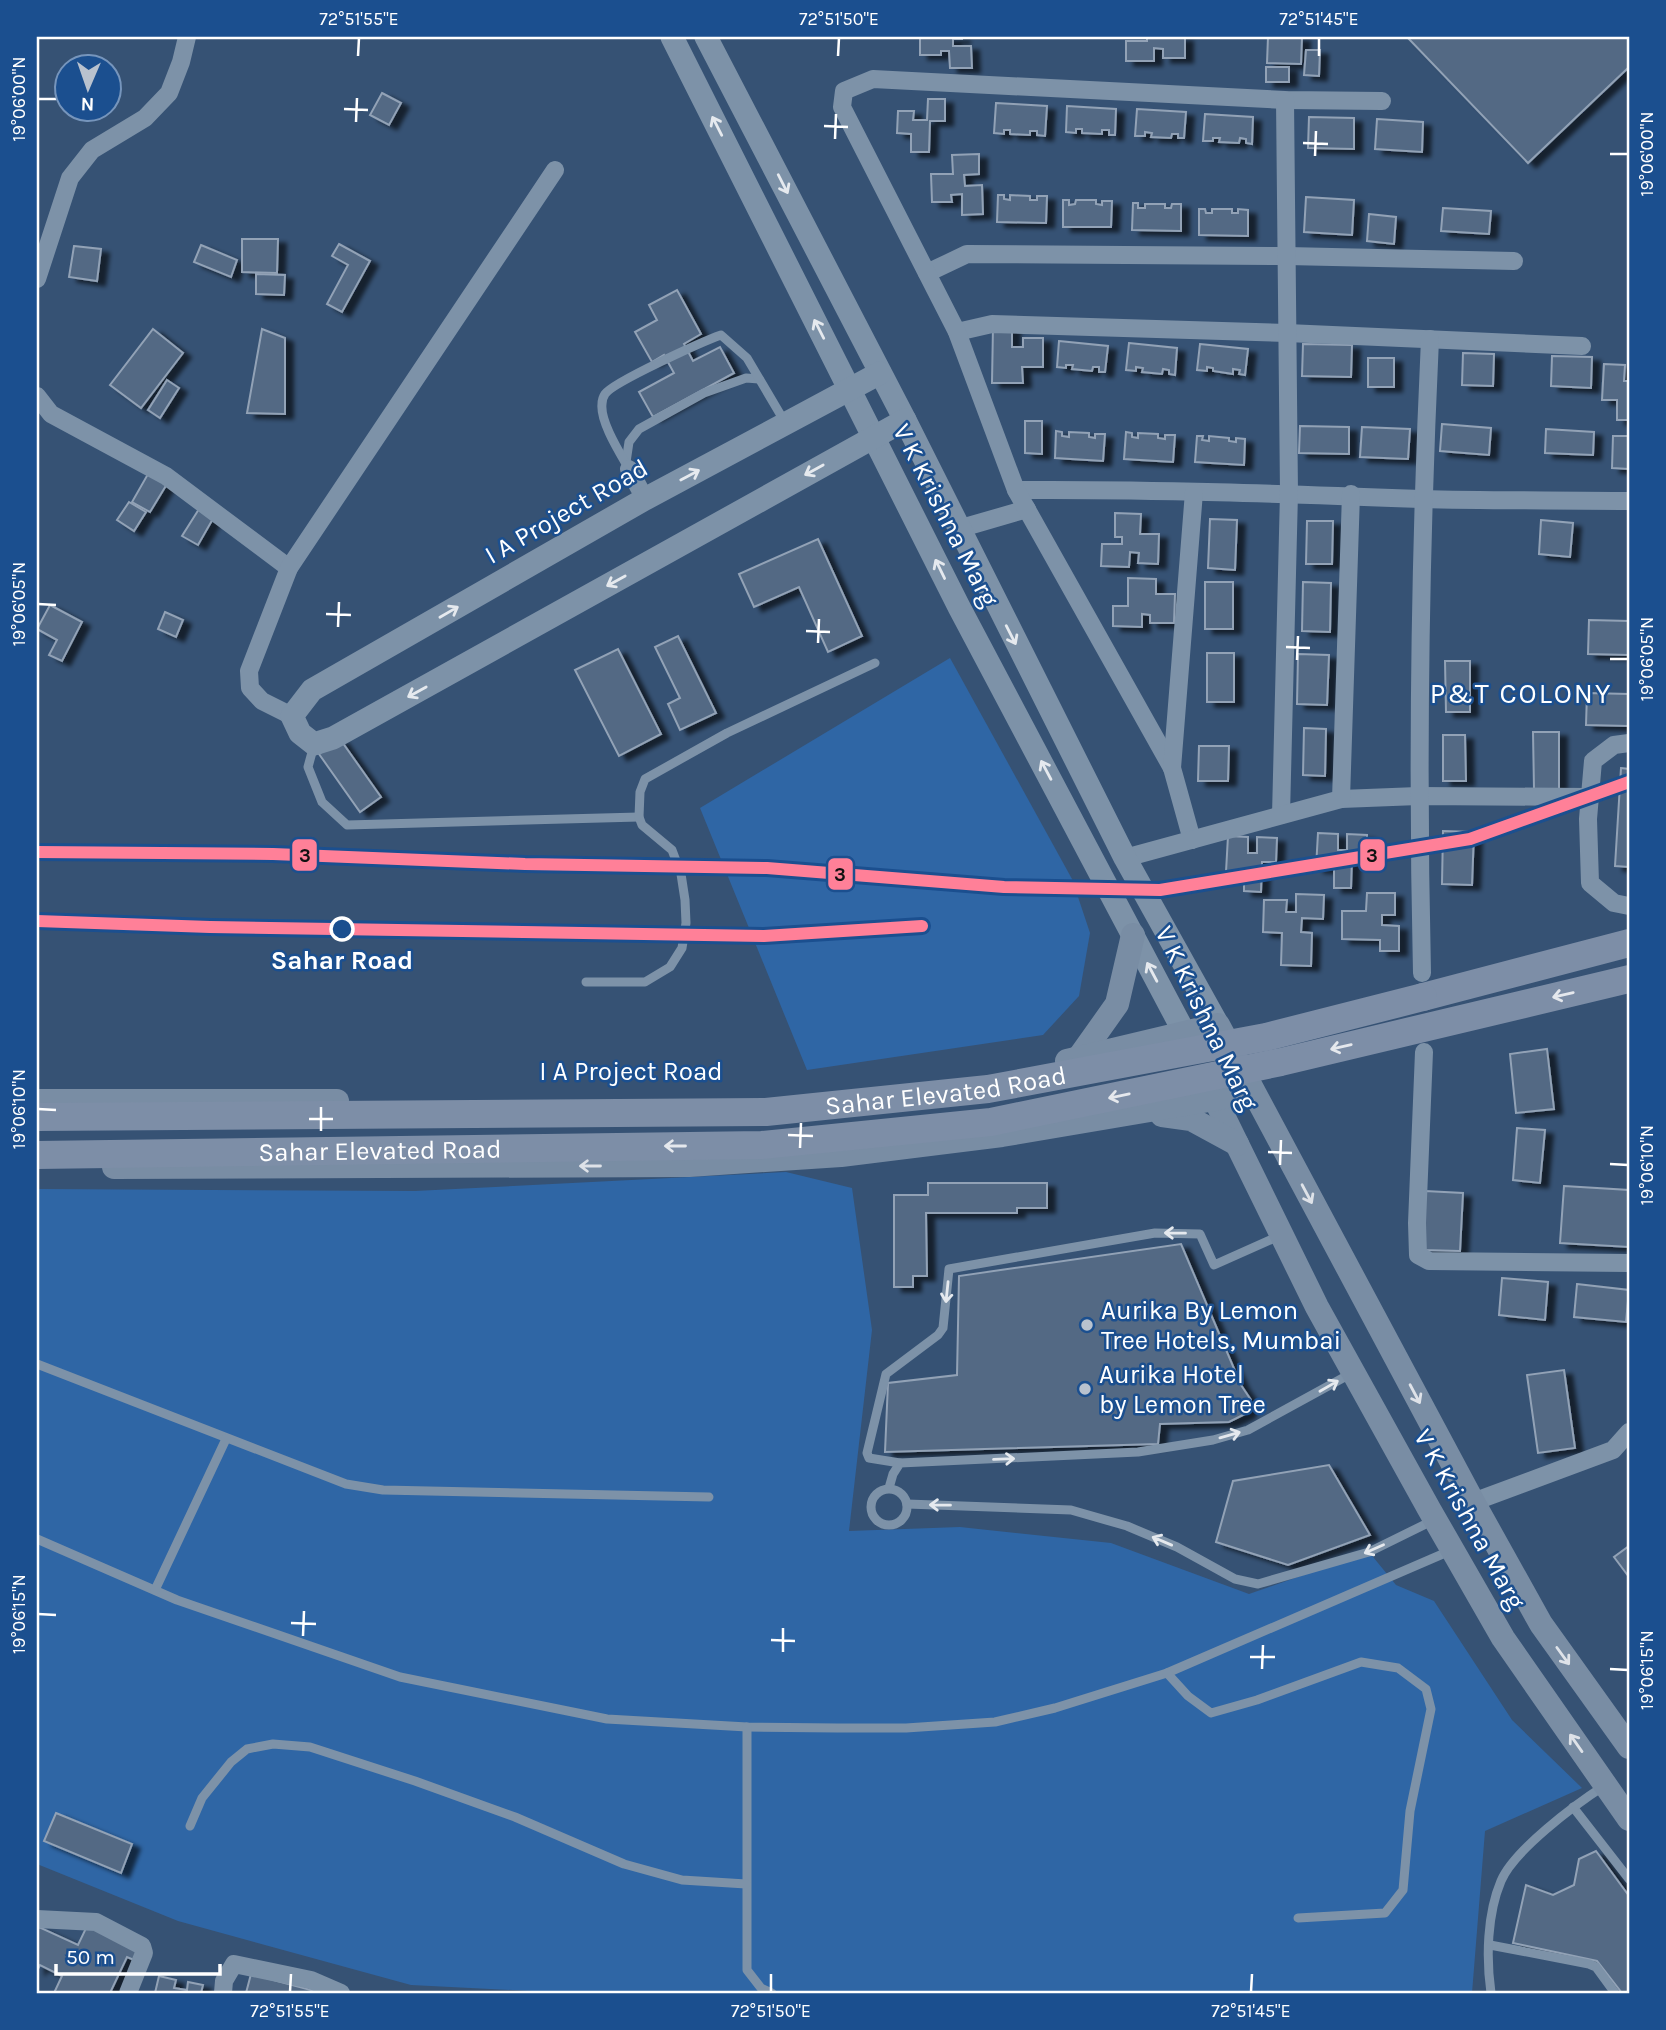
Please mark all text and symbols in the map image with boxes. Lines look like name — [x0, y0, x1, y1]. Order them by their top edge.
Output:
text: 72°51'55"E — [319, 8, 399, 30]
text: 72°51'50"E — [799, 8, 879, 30]
text: 72°51'45"E — [1279, 8, 1359, 30]
north arrow — [52, 52, 122, 122]
text: 19°06'00"N — [8, 56, 30, 142]
text: N — [80, 93, 95, 115]
text: 19°06'00"N — [1636, 111, 1658, 197]
one-way arrow — [709, 116, 723, 137]
one-way arrow — [776, 174, 790, 194]
one-way arrow — [812, 319, 826, 340]
street label: V K Krishna Marg — [886, 419, 1005, 612]
street label: I A Project Road — [479, 452, 653, 571]
one-way arrow — [805, 463, 825, 477]
one-way arrow — [679, 468, 700, 482]
one-way arrow — [933, 559, 947, 580]
text: 19°06'05"N — [8, 562, 30, 646]
one-way arrow — [606, 574, 626, 588]
one-way arrow — [439, 604, 459, 618]
text: 19°06'05"N — [1636, 617, 1658, 701]
one-way arrow — [1005, 624, 1019, 645]
district label: P&T COLONY — [1430, 677, 1612, 710]
one-way arrow — [407, 685, 428, 699]
one-way arrow — [1039, 761, 1053, 781]
line badge: 3 — [291, 838, 318, 872]
line badge: 3 — [1359, 838, 1386, 872]
text: 3 — [299, 845, 311, 867]
text: 3 — [1366, 845, 1378, 867]
line badge: 3 — [827, 857, 854, 891]
text: 3 — [834, 864, 846, 886]
marker: Sahar Road — [330, 917, 354, 941]
street label: V K Krishna Marg — [1149, 921, 1265, 1116]
place label: Sahar Road — [271, 945, 413, 976]
one-way arrow — [1145, 962, 1159, 982]
one-way arrow — [1552, 989, 1575, 1002]
one-way arrow — [1330, 1041, 1353, 1054]
street label: I A Project Road — [539, 1056, 723, 1087]
street label: Sahar Elevated Road — [824, 1060, 1069, 1122]
text: 19°06'10"N — [8, 1069, 30, 1149]
one-way arrow — [1108, 1089, 1131, 1103]
text: 19°06'10"N — [1636, 1125, 1658, 1205]
street label: Sahar Elevated Road — [258, 1134, 502, 1168]
one-way arrow — [664, 1139, 687, 1153]
one-way arrow — [578, 1159, 601, 1173]
one-way arrow — [1300, 1183, 1314, 1203]
one-way arrow — [1164, 1227, 1187, 1240]
one-way arrow — [940, 1280, 953, 1303]
place label: Aurika By Lemon Tree Hotels, Mumbai — [1101, 1295, 1341, 1356]
marker: Aurika By Lemon Tree Hotels, Mumbai — [1079, 1317, 1095, 1333]
place label: Aurika Hotel by Lemon Tree — [1099, 1359, 1266, 1420]
one-way arrow — [1319, 1378, 1339, 1392]
marker: Aurika Hotel by Lemon Tree — [1077, 1381, 1093, 1397]
one-way arrow — [1409, 1383, 1422, 1404]
street label: V K Krishna Marg — [1407, 1424, 1532, 1615]
one-way arrow — [1219, 1428, 1241, 1441]
one-way arrow — [992, 1452, 1015, 1465]
one-way arrow — [929, 1498, 952, 1511]
one-way arrow — [1152, 1534, 1173, 1547]
one-way arrow — [1364, 1543, 1385, 1556]
text: 19°06'15"N — [8, 1574, 30, 1654]
text: 19°06'15"N — [1636, 1630, 1658, 1710]
one-way arrow — [1556, 1646, 1570, 1665]
one-way arrow — [1569, 1733, 1583, 1753]
scale bar — [56, 1932, 220, 1976]
text: 50 m — [66, 1945, 115, 1969]
text: 72°51'55"E — [250, 2000, 330, 2022]
text: 72°51'50"E — [731, 2000, 811, 2022]
text: 72°51'45"E — [1211, 2000, 1291, 2022]

